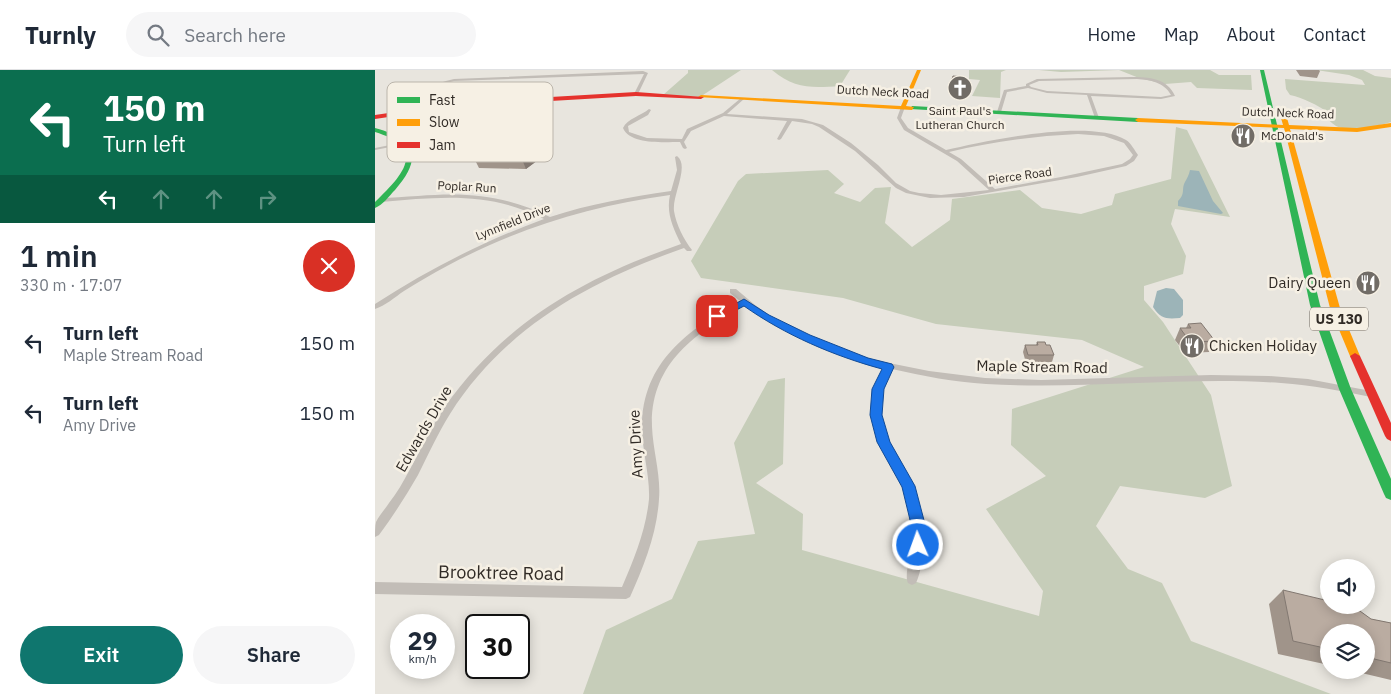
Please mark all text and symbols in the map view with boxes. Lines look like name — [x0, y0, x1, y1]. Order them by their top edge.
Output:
search box — [126, 12, 476, 57]
text: Turnly — [25, 19, 96, 51]
icon: search — [144, 21, 172, 49]
text: Search here — [184, 23, 286, 47]
text: Home — [1088, 23, 1136, 46]
text: Map — [1164, 23, 1199, 46]
text: About — [1227, 23, 1275, 46]
text: Contact — [1303, 23, 1366, 46]
church icon: Saint Paul's Lutheran Church — [947, 75, 973, 101]
legend — [387, 82, 553, 162]
street label: Dutch Neck Road — [836, 82, 930, 101]
text: 150 m — [103, 85, 206, 131]
icon: left — [20, 90, 85, 155]
text: Fast — [429, 91, 455, 109]
place label: Saint Paul's Lutheran Church — [915, 103, 1005, 132]
street label: Dutch Neck Road — [1241, 103, 1335, 122]
text: Slow — [429, 113, 460, 131]
restaurant icon: McDonald's — [1230, 123, 1256, 149]
place label: McDonald's — [1261, 128, 1324, 143]
text: Turn left — [103, 129, 186, 158]
text: Jam — [429, 136, 456, 154]
street label: Pierce Road — [987, 164, 1053, 187]
street label: Poplar Run — [437, 177, 497, 196]
icon: left — [94, 185, 122, 213]
icon: ahead — [147, 185, 175, 213]
icon: ahead — [200, 185, 228, 213]
icon: right — [253, 185, 281, 213]
street label: Lynnfield Drive — [473, 200, 553, 243]
text: 1 min — [20, 236, 98, 275]
button: close — [303, 240, 355, 292]
restaurant icon: Dairy Queen — [1355, 270, 1381, 296]
place label: Dairy Queen — [1268, 273, 1351, 292]
text: 330 m · 17:07 — [20, 275, 122, 295]
pin — [696, 295, 738, 337]
icon: arrive — [703, 302, 731, 330]
road number: US 130 — [1310, 308, 1368, 330]
text: Turn left — [63, 321, 139, 345]
icon: left — [20, 329, 48, 357]
text: 150 m — [300, 331, 355, 355]
restaurant icon: Chicken Holiday — [1179, 333, 1205, 359]
place label: Chicken Holiday — [1209, 336, 1318, 355]
text: Maple Stream Road — [63, 345, 203, 365]
street label: Maple Stream Road — [976, 356, 1108, 377]
street label: Edwards Drive — [391, 382, 456, 475]
text: Turn left — [63, 391, 139, 415]
icon: left — [20, 399, 48, 427]
text: 150 m — [300, 401, 355, 425]
street label: Amy Drive — [624, 409, 647, 479]
text: Amy Drive — [63, 415, 136, 435]
position arrow — [891, 518, 943, 570]
map controls — [1320, 559, 1375, 679]
button: sound — [1320, 559, 1375, 614]
street label: Brooktree Road — [438, 560, 564, 585]
speed limit sign: 30 — [465, 614, 530, 679]
text: 29 — [407, 624, 438, 657]
button: layers — [1320, 624, 1375, 679]
button: Exit — [20, 626, 183, 684]
button: Share — [193, 626, 355, 684]
text: km/h — [408, 651, 437, 666]

